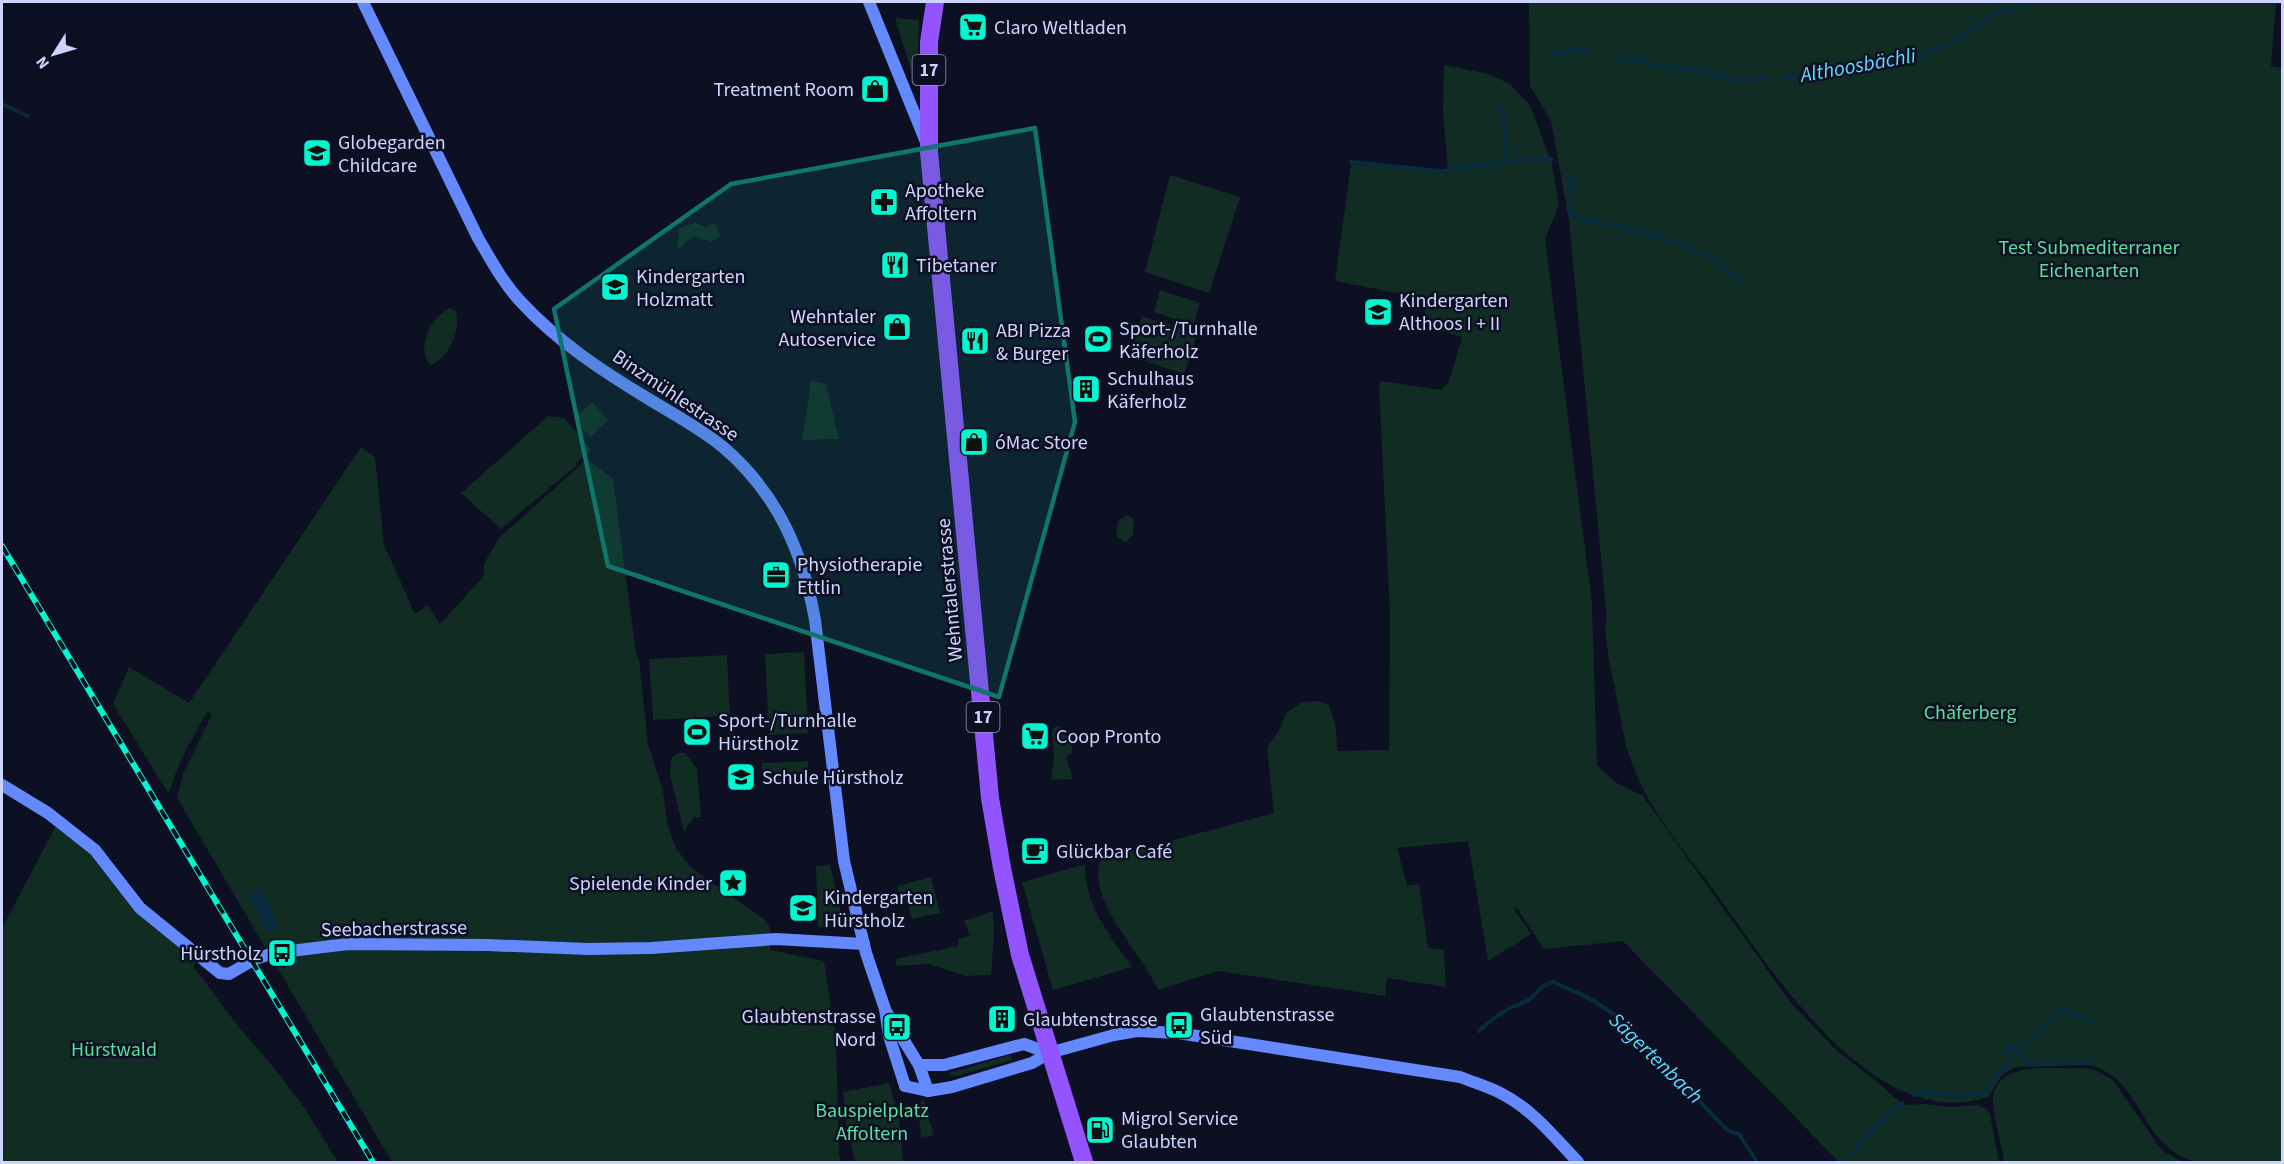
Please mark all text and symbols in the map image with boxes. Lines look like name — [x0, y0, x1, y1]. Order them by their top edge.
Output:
supermarket icon: Claro Weltladen — [957, 11, 989, 43]
place label: Claro Weltladen — [994, 14, 1127, 42]
north arrow — [24, 24, 84, 84]
water label: Althoosbächli — [1796, 40, 1919, 90]
text: N — [31, 52, 55, 73]
road number: 17 — [912, 55, 946, 85]
shop icon: Treatment Room — [859, 73, 891, 105]
place label: Treatment Room — [714, 76, 854, 104]
place label: Globegarden Childcare — [338, 129, 446, 180]
school or university icon: Globegarden Childcare — [301, 137, 333, 169]
place label: Apotheke Affoltern — [905, 177, 985, 228]
pharmacy icon: Apotheke Affoltern — [868, 186, 900, 218]
park label: Test Submediterraner Eichenarten — [1999, 234, 2179, 285]
restaurant icon: Tibetaner — [879, 249, 911, 281]
place label: Tibetaner — [916, 252, 997, 280]
place label: Kindergarten Holzmatt — [636, 263, 745, 314]
school or university icon: Kindergarten Holzmatt — [599, 271, 631, 303]
place label: Kindergarten Althoos I + II — [1399, 287, 1508, 338]
school or university icon: Kindergarten Althoos I + II — [1362, 296, 1394, 328]
place label: Wehntaler Autoservice — [778, 303, 876, 354]
shop icon: Wehntaler Autoservice — [881, 311, 913, 343]
place label: Sport-/Turnhalle Käferholz — [1119, 315, 1258, 366]
place label: ABI Pizza & Burger — [996, 317, 1071, 368]
sports icon: Sport-/Turnhalle Käferholz — [1082, 323, 1114, 355]
restaurant icon: ABI Pizza & Burger — [959, 325, 991, 357]
street label: Binzmühlestrasse — [606, 343, 744, 449]
place label: Schulhaus Käferholz — [1107, 365, 1194, 416]
building icon: Schulhaus Käferholz — [1070, 373, 1102, 405]
shop icon: óMac Store — [958, 426, 990, 458]
place label: óMac Store — [995, 429, 1088, 457]
street label: Wehntalerstrasse — [930, 517, 970, 663]
place label: Physiotherapie Ettlin — [797, 551, 922, 602]
office icon: Physiotherapie Ettlin — [760, 559, 792, 591]
park label: Chäferberg — [1924, 699, 2016, 727]
road number: 17 — [966, 702, 1000, 732]
place label: Sport-/Turnhalle Hürstholz — [718, 707, 857, 758]
sports icon: Sport-/Turnhalle Hürstholz — [681, 716, 713, 748]
supermarket icon: Coop Pronto — [1019, 720, 1051, 752]
place label: Coop Pronto — [1056, 723, 1161, 751]
school or university icon: Schule Hürstholz — [725, 761, 757, 793]
place label: Schule Hürstholz — [762, 764, 903, 792]
cafe icon: Glückbar Café — [1019, 835, 1051, 867]
place label: Glückbar Café — [1056, 838, 1172, 866]
place icon: Spielende Kinder — [717, 867, 749, 899]
place label: Spielende Kinder — [569, 870, 712, 898]
place label: Kindergarten Hürstholz — [824, 884, 933, 935]
school or university icon: Kindergarten Hürstholz — [787, 892, 819, 924]
street label: Seebacherstrasse — [321, 914, 467, 944]
bus stop icon: Hürstholz — [266, 937, 298, 969]
place label: Hürstholz — [180, 940, 261, 968]
place label: Glaubtenstrasse Süd — [1200, 1001, 1335, 1052]
place label: Glaubtenstrasse Nord — [742, 1003, 876, 1054]
building icon: Glaubtenstrasse — [986, 1003, 1018, 1035]
water label: Sägertenbach — [1602, 1005, 1710, 1111]
place label: Glaubtenstrasse — [1023, 1006, 1158, 1034]
bus stop icon: Glaubtenstrasse Süd — [1163, 1009, 1195, 1041]
bus stop icon: Glaubtenstrasse Nord — [881, 1011, 913, 1043]
park label: Hürstwald — [71, 1036, 157, 1064]
park label: Bauspielplatz Affoltern — [815, 1097, 929, 1148]
place label: Migrol Service Glaubten — [1121, 1105, 1238, 1156]
fuel station icon: Migrol Service Glaubten — [1084, 1114, 1116, 1146]

